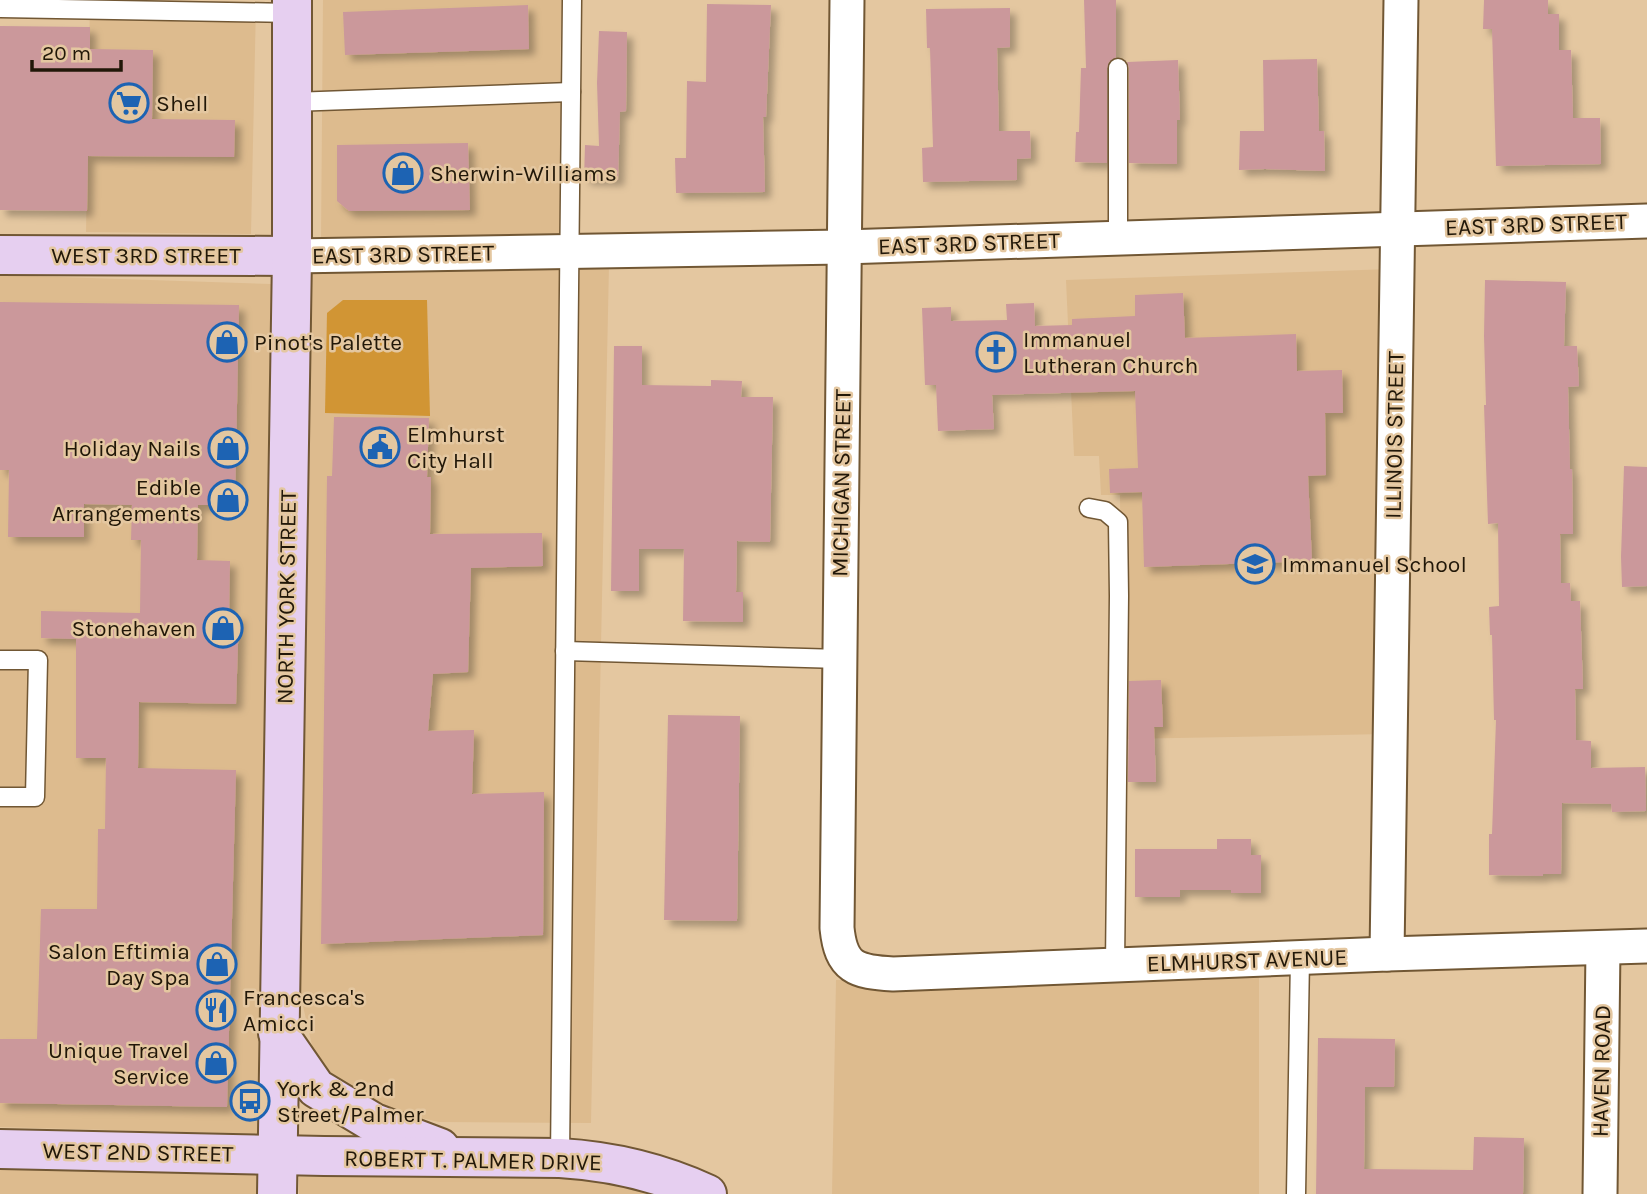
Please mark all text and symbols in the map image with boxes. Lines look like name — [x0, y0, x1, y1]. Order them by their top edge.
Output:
scale bar — [32, 28, 121, 72]
text: 20 m — [42, 41, 91, 65]
supermarket icon: Shell — [108, 82, 150, 124]
place label: Shell — [156, 90, 208, 117]
shop icon: Sherwin-Williams — [382, 152, 424, 194]
place label: Sherwin-Williams — [430, 160, 617, 187]
street label: EAST 3RD STREET — [1445, 208, 1628, 241]
street label: EAST 3RD STREET — [878, 227, 1061, 260]
street label: EAST 3RD STREET — [312, 239, 495, 270]
street label: WEST 3RD STREET — [51, 242, 241, 269]
shop icon: Pinot's Palette — [206, 321, 248, 363]
place label: Immanuel Lutheran Church — [1023, 326, 1198, 379]
place label: Pinot's Palette — [254, 329, 402, 356]
church icon: Immanuel Lutheran Church — [975, 331, 1017, 373]
street label: ILLINOIS STREET — [1380, 350, 1409, 519]
street label: MICHIGAN STREET — [826, 388, 857, 577]
place label: Elmhurst City Hall — [407, 421, 505, 474]
public building icon: Elmhurst City Hall — [359, 426, 401, 468]
shop icon: Holiday Nails — [207, 427, 249, 469]
place label: Holiday Nails — [64, 435, 201, 462]
place label: Edible Arrangements — [52, 474, 201, 527]
shop icon: Edible Arrangements — [207, 479, 249, 521]
street label: NORTH YORK STREET — [271, 489, 302, 704]
school or university icon: Immanuel School — [1234, 543, 1276, 585]
place label: Immanuel School — [1282, 551, 1467, 578]
shop icon: Stonehaven — [202, 607, 244, 649]
place label: Stonehaven — [71, 615, 196, 642]
place label: Salon Eftimia Day Spa — [48, 938, 190, 991]
shop icon: Salon Eftimia Day Spa — [196, 943, 238, 985]
street label: ELMHURST AVENUE — [1146, 944, 1348, 977]
place label: Francesca's Amicci — [243, 984, 365, 1037]
restaurant icon: Francesca's Amicci — [195, 989, 237, 1031]
street label: HAVEN ROAD — [1587, 1005, 1616, 1137]
place label: Unique Travel Service — [48, 1037, 189, 1090]
shop icon: Unique Travel Service — [195, 1042, 237, 1084]
place label: York & 2nd Street/Palmer — [277, 1075, 424, 1128]
bus stop icon: York & 2nd Street/Palmer — [229, 1080, 271, 1122]
street label: WEST 2ND STREET — [42, 1137, 234, 1168]
street label: ROBERT T. PALMER DRIVE — [344, 1145, 602, 1176]

